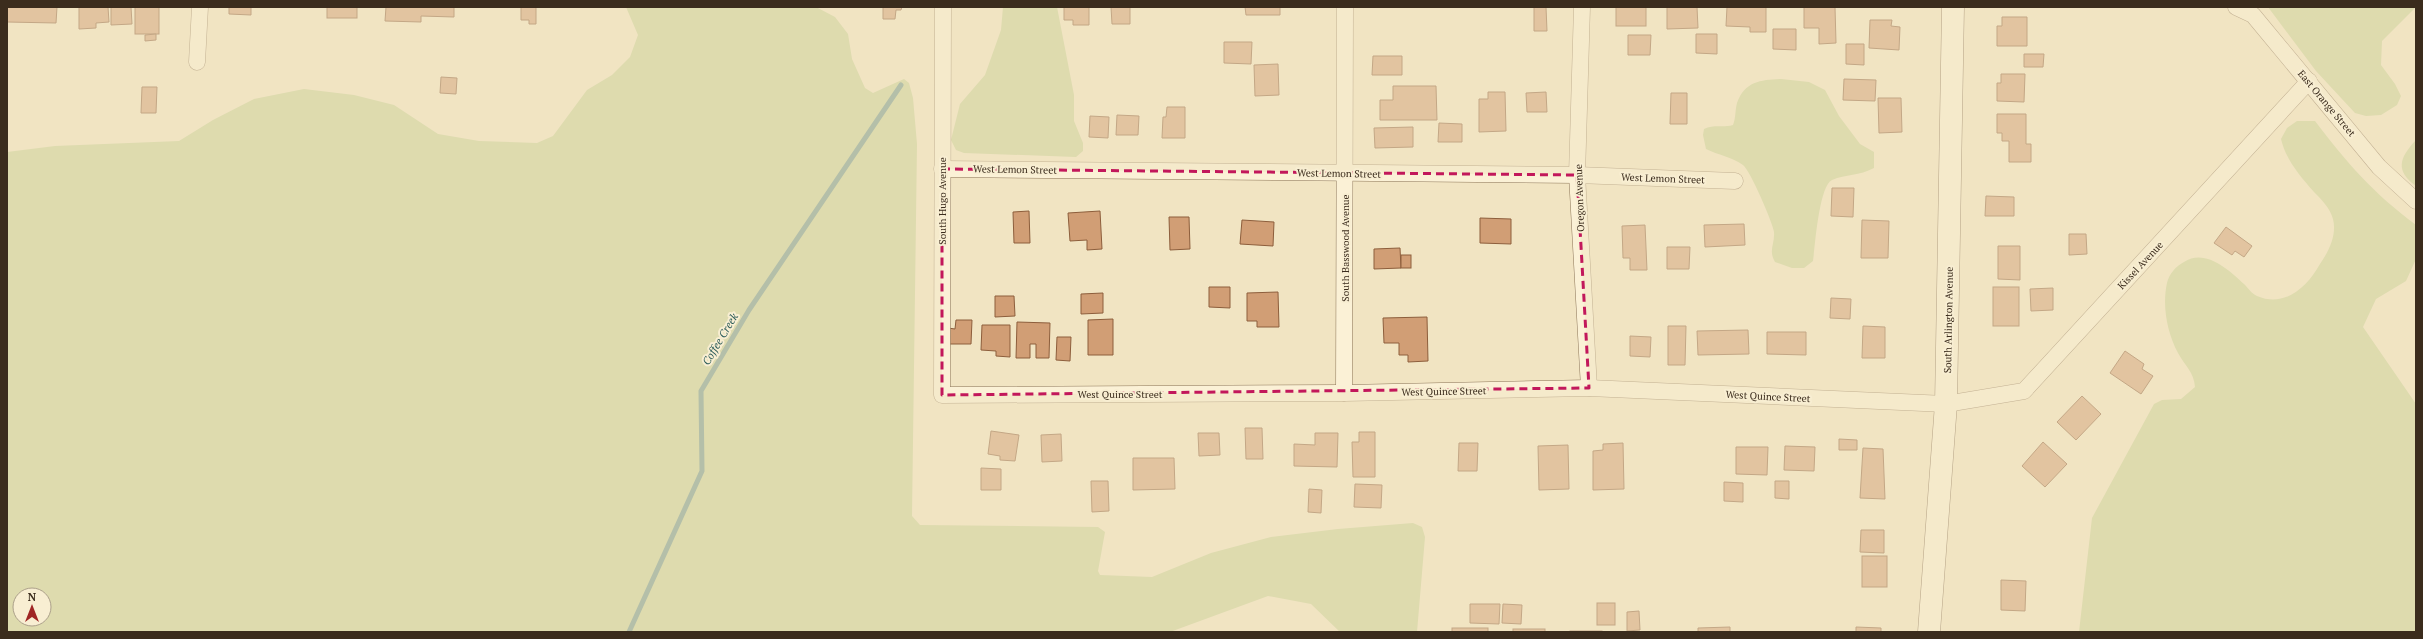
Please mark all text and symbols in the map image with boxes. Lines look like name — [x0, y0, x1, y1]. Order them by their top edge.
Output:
street label: East Orange Street — [2295, 67, 2358, 139]
street label: South Hugo Avenue — [936, 157, 949, 245]
street label: West Lemon Street — [973, 162, 1057, 177]
street label: Oregon Avenue — [1572, 164, 1587, 232]
street label: West Lemon Street — [1297, 166, 1381, 181]
street label: West Lemon Street — [1621, 171, 1705, 186]
street label: South Basswood Avenue — [1339, 194, 1352, 302]
street label: Kissel Avenue — [2115, 239, 2166, 292]
street label: South Arlington Avenue — [1941, 267, 1956, 373]
water label: Coffee Creek — [699, 310, 741, 368]
street label: West Quince Street — [1401, 384, 1487, 399]
street label: West Quince Street — [1078, 388, 1163, 401]
street label: West Quince Street — [1725, 388, 1811, 405]
north arrow — [12, 587, 52, 627]
text: N — [28, 590, 37, 604]

